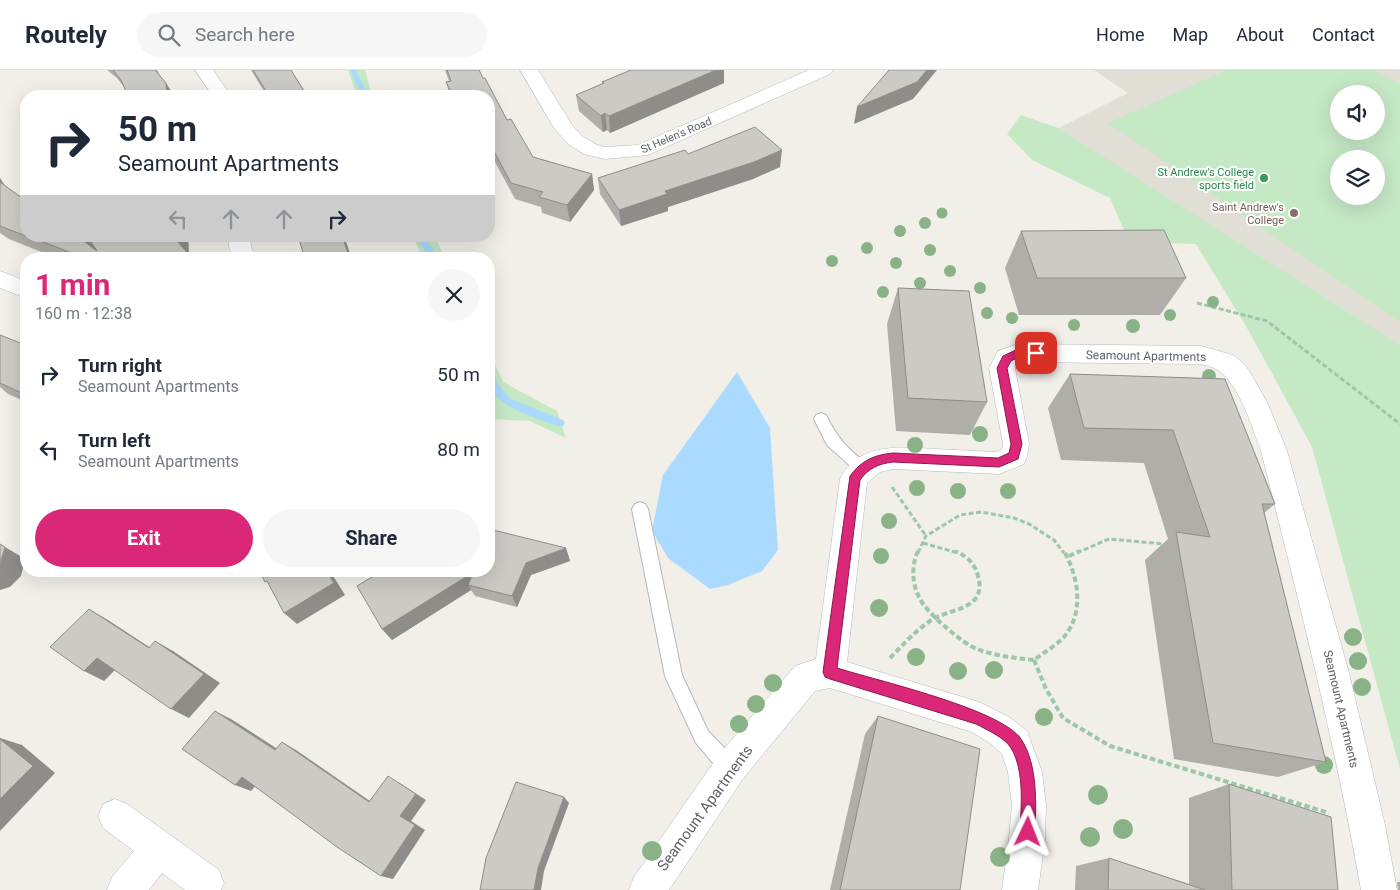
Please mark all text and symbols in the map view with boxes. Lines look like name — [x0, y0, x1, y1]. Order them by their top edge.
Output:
search box — [137, 12, 487, 57]
text: Routely — [25, 21, 107, 49]
icon: search — [155, 21, 183, 49]
text: Search here — [195, 23, 295, 46]
text: Home — [1096, 24, 1145, 45]
text: Map — [1173, 24, 1208, 45]
text: About — [1236, 24, 1284, 45]
text: Contact — [1312, 24, 1375, 45]
map controls — [1330, 85, 1385, 205]
button: sound — [1330, 85, 1385, 140]
text: 50 m — [118, 109, 197, 150]
icon: right — [35, 110, 100, 175]
street label: St Helen's Road — [639, 115, 714, 156]
button: layers — [1330, 150, 1385, 205]
text: Seamount Apartments — [118, 151, 339, 176]
place label: St Andrew's College sports field — [1157, 166, 1254, 192]
marker: St Andrew's College sports field — [1258, 172, 1270, 184]
place label: Saint Andrew's College — [1212, 201, 1284, 227]
icon: left — [164, 205, 192, 233]
icon: ahead — [217, 205, 245, 233]
icon: ahead — [270, 205, 298, 233]
icon: right — [323, 205, 351, 233]
marker: Saint Andrew's College — [1288, 207, 1300, 219]
text: 1 min — [35, 267, 110, 302]
button: close — [428, 269, 480, 321]
text: 160 m · 12:38 — [35, 304, 132, 323]
pin — [1015, 332, 1057, 374]
icon: arrive — [1022, 339, 1050, 367]
street label: Seamount Apartments — [1086, 348, 1206, 364]
text: Turn right — [78, 354, 162, 377]
icon: right — [35, 361, 63, 389]
text: 50 m — [437, 363, 480, 386]
text: Seamount Apartments — [78, 377, 239, 396]
text: Turn left — [78, 429, 151, 452]
icon: left — [35, 436, 63, 464]
text: 80 m — [437, 438, 480, 461]
text: Seamount Apartments — [78, 452, 239, 471]
button: Exit — [35, 509, 253, 567]
button: Share — [263, 509, 480, 567]
street label: Seamount Apartments — [1321, 649, 1361, 769]
street label: Seamount Apartments — [653, 742, 757, 874]
position arrow — [1001, 805, 1053, 857]

